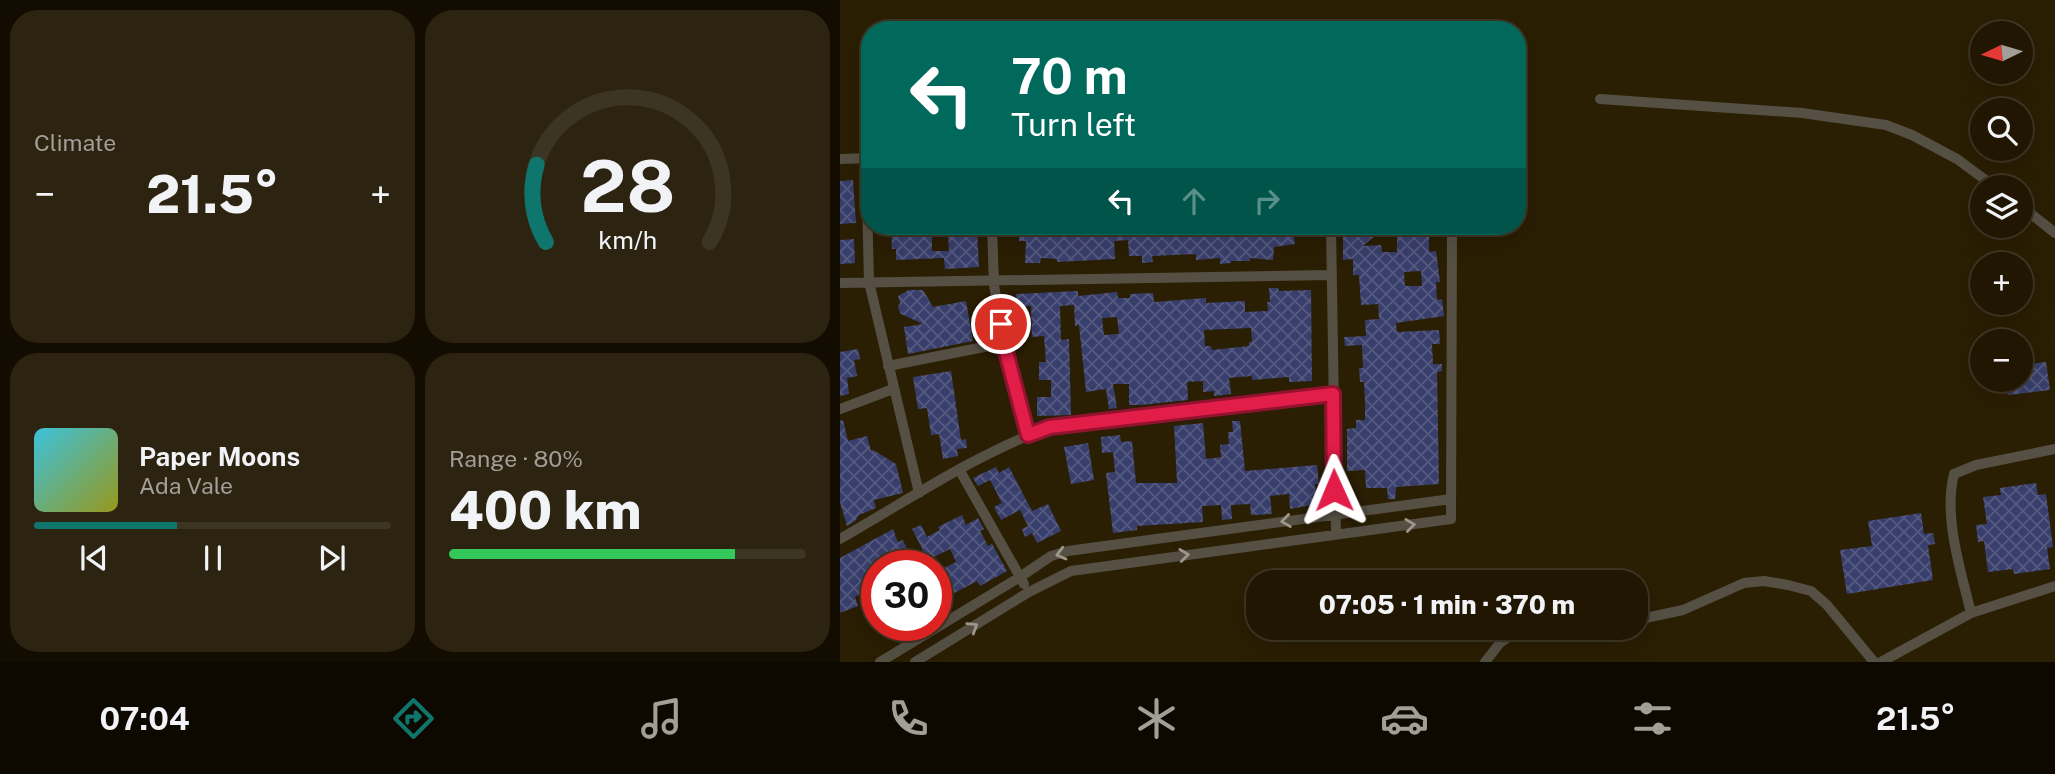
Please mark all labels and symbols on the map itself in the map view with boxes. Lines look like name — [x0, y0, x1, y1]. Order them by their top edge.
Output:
north arrow — [1970, 21, 2034, 84]
pin — [971, 294, 1031, 354]
position arrow — [1297, 453, 1371, 527]
one-way arrow — [1280, 513, 1292, 528]
one-way arrow — [1404, 517, 1416, 532]
one-way arrow — [1055, 546, 1067, 560]
one-way arrow — [1179, 548, 1190, 563]
speed limit sign: 30 — [861, 550, 952, 641]
one-way arrow — [965, 622, 978, 635]

